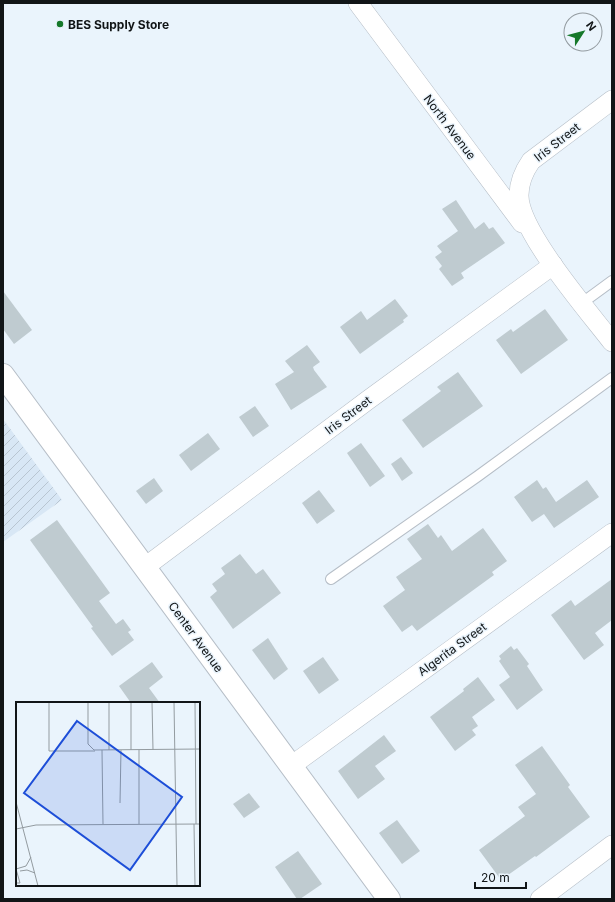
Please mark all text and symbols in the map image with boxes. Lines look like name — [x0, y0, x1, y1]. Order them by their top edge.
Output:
north arrow — [563, 12, 603, 52]
place label: BES Supply Store — [68, 17, 169, 32]
marker: BES Supply Store — [55, 19, 65, 29]
text: N — [583, 19, 599, 34]
street label: North Avenue — [421, 92, 479, 162]
street label: Iris Street — [531, 119, 583, 165]
street label: Iris Street — [322, 393, 374, 437]
street label: Center Avenue — [165, 599, 227, 675]
street label: Algerita Street — [415, 619, 489, 679]
inset map — [16, 702, 200, 886]
scale bar — [475, 864, 526, 890]
text: 20 m — [481, 870, 510, 885]

